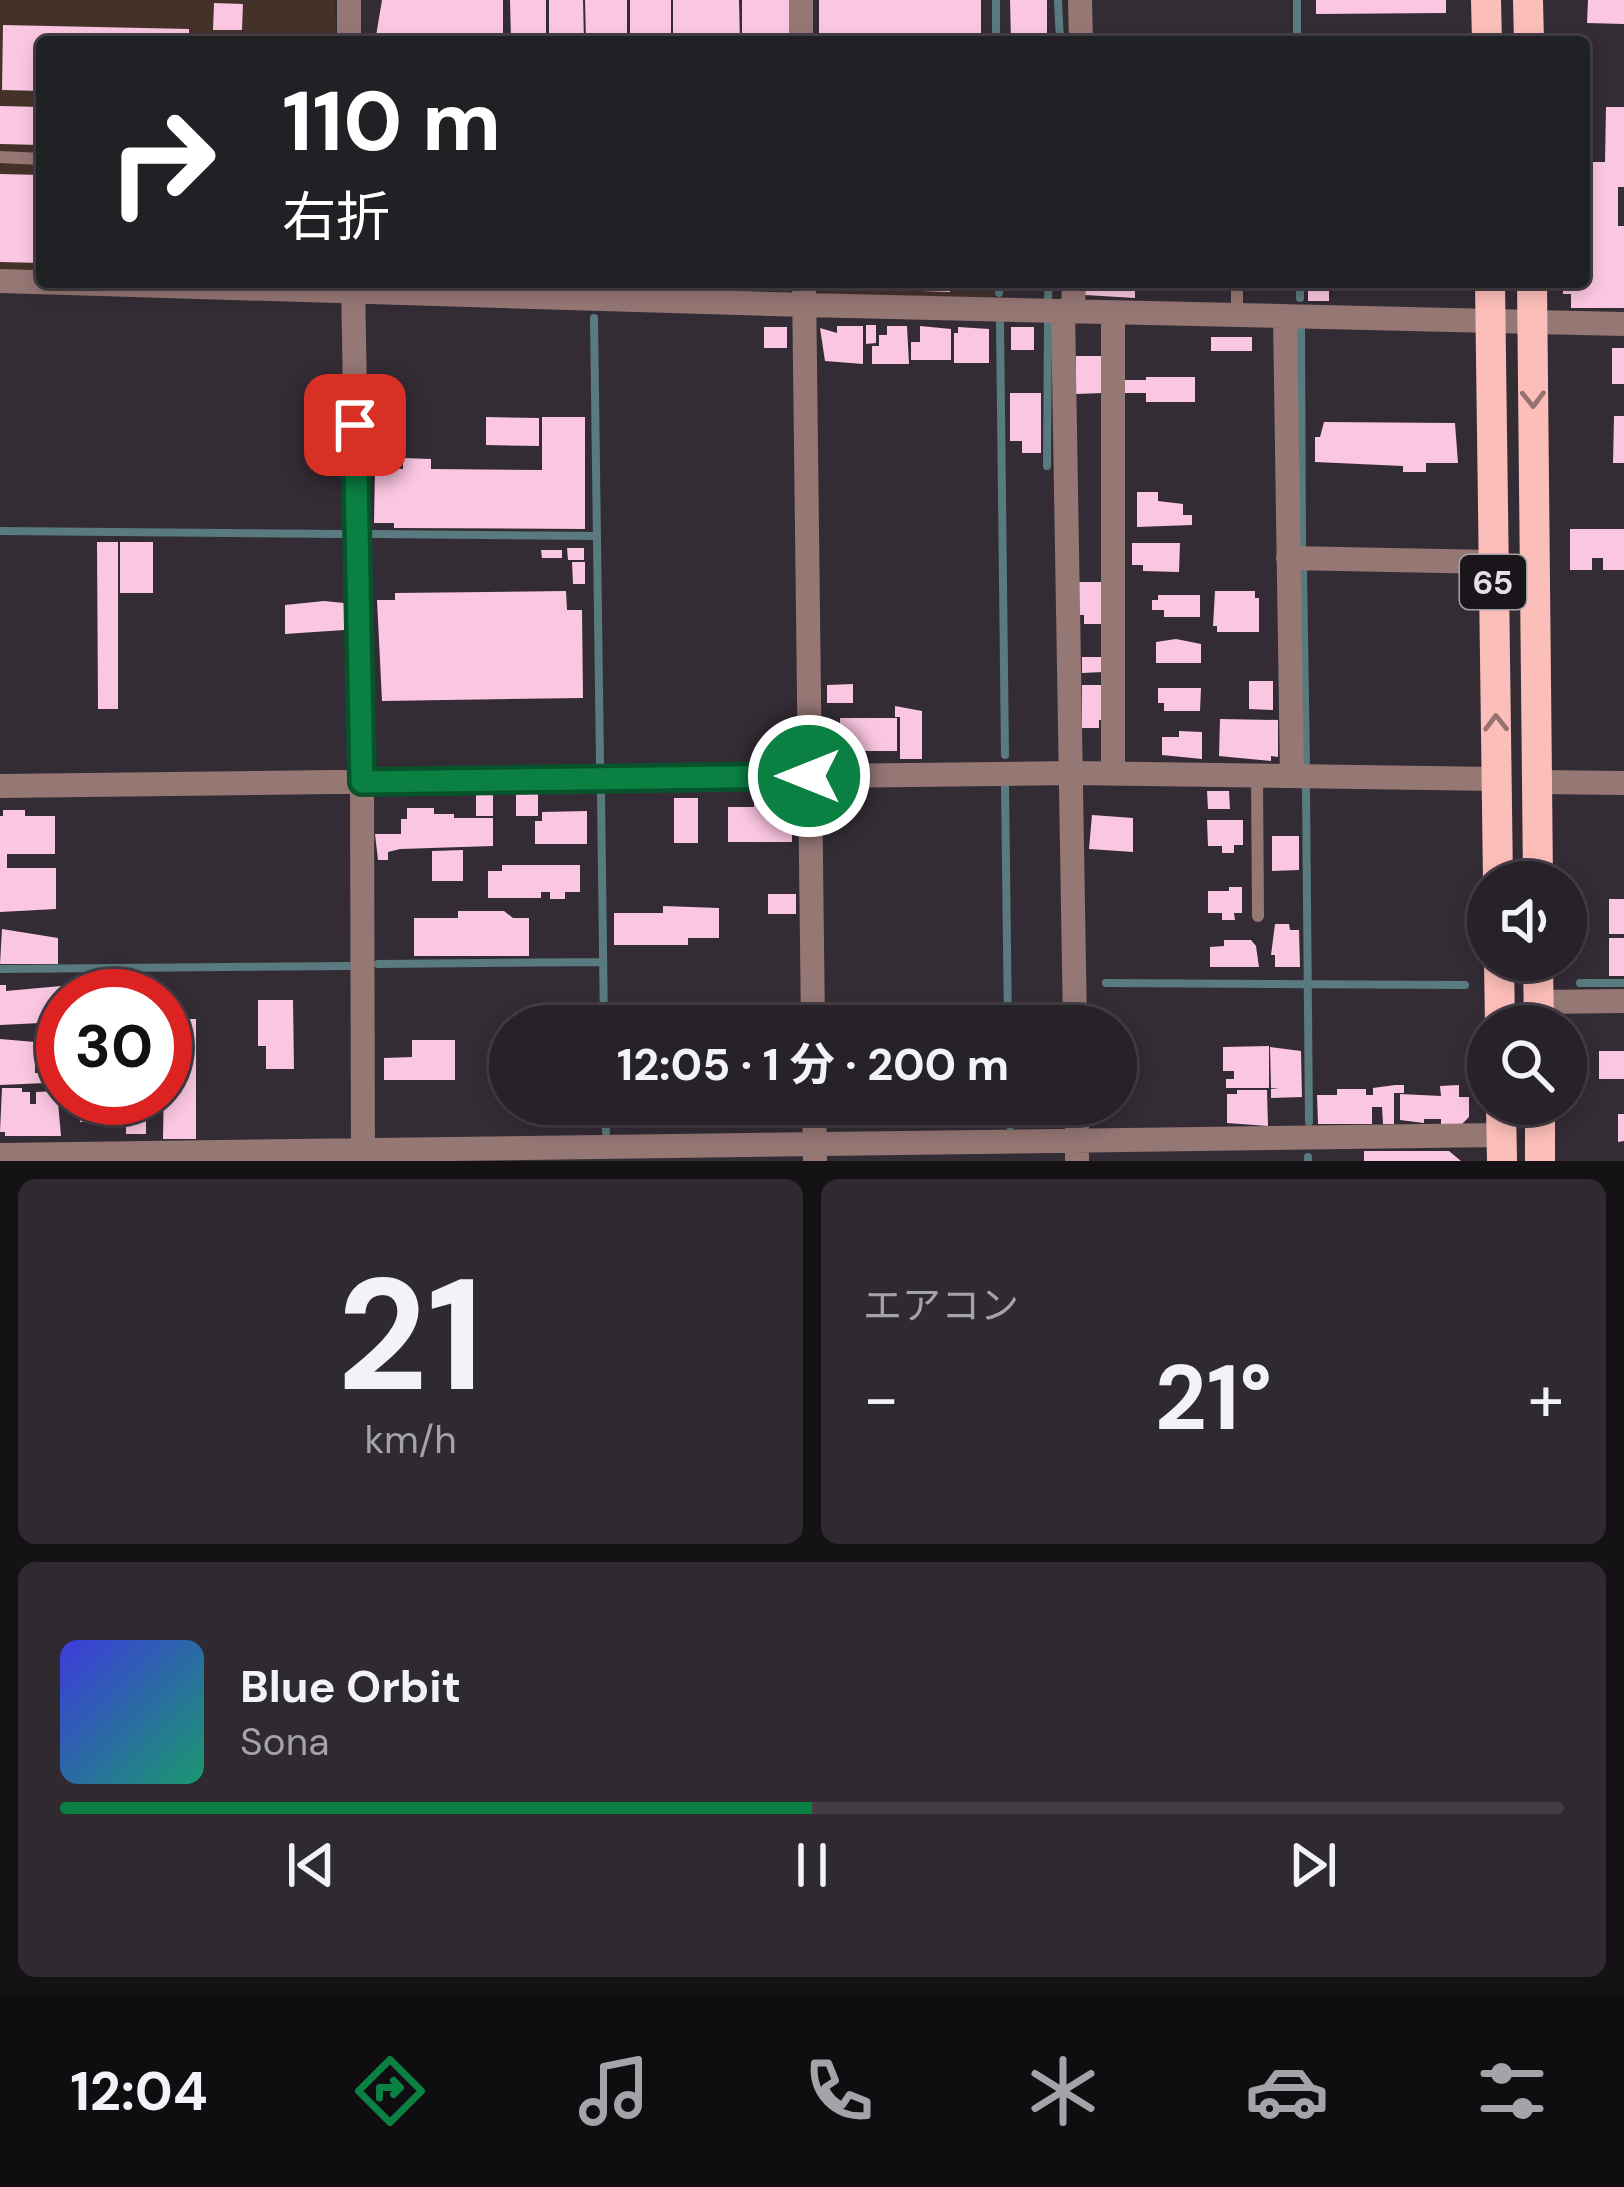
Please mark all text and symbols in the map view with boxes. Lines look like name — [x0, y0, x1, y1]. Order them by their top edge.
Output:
text: 110 m — [282, 67, 501, 176]
icon: right — [84, 84, 240, 240]
text: 右折 — [282, 182, 390, 253]
pin — [304, 374, 406, 476]
one-way arrow — [1520, 391, 1546, 409]
icon: arrive — [322, 392, 388, 458]
road number: 65 — [1460, 555, 1526, 609]
position arrow — [746, 713, 872, 839]
one-way arrow — [1484, 713, 1510, 732]
map controls — [1467, 861, 1587, 1125]
button: sound — [1467, 861, 1587, 981]
speed limit sign: 30 — [36, 969, 192, 1125]
button: search — [1467, 1005, 1587, 1125]
text: 12:05 · 1 分 · 200 m — [617, 1035, 1009, 1094]
text: 21 — [337, 1234, 484, 1437]
text: エアコン — [863, 1280, 1019, 1331]
text: 21° — [1155, 1340, 1272, 1457]
text: − — [863, 1356, 899, 1441]
text: + — [1528, 1356, 1564, 1441]
text: km/h — [364, 1414, 457, 1465]
text: Blue Orbit — [240, 1657, 461, 1716]
text: Sona — [240, 1716, 329, 1767]
icon: previous — [278, 1832, 344, 1898]
icon: pause — [779, 1832, 845, 1898]
icon: next — [1280, 1832, 1346, 1898]
icon: directions — [348, 2049, 432, 2133]
icon: music — [572, 2049, 656, 2133]
icon: phone — [797, 2049, 881, 2133]
icon: climate — [1021, 2049, 1105, 2133]
icon: car — [1245, 2049, 1329, 2133]
icon: filters — [1470, 2049, 1554, 2133]
text: 12:04 — [70, 2056, 208, 2127]

